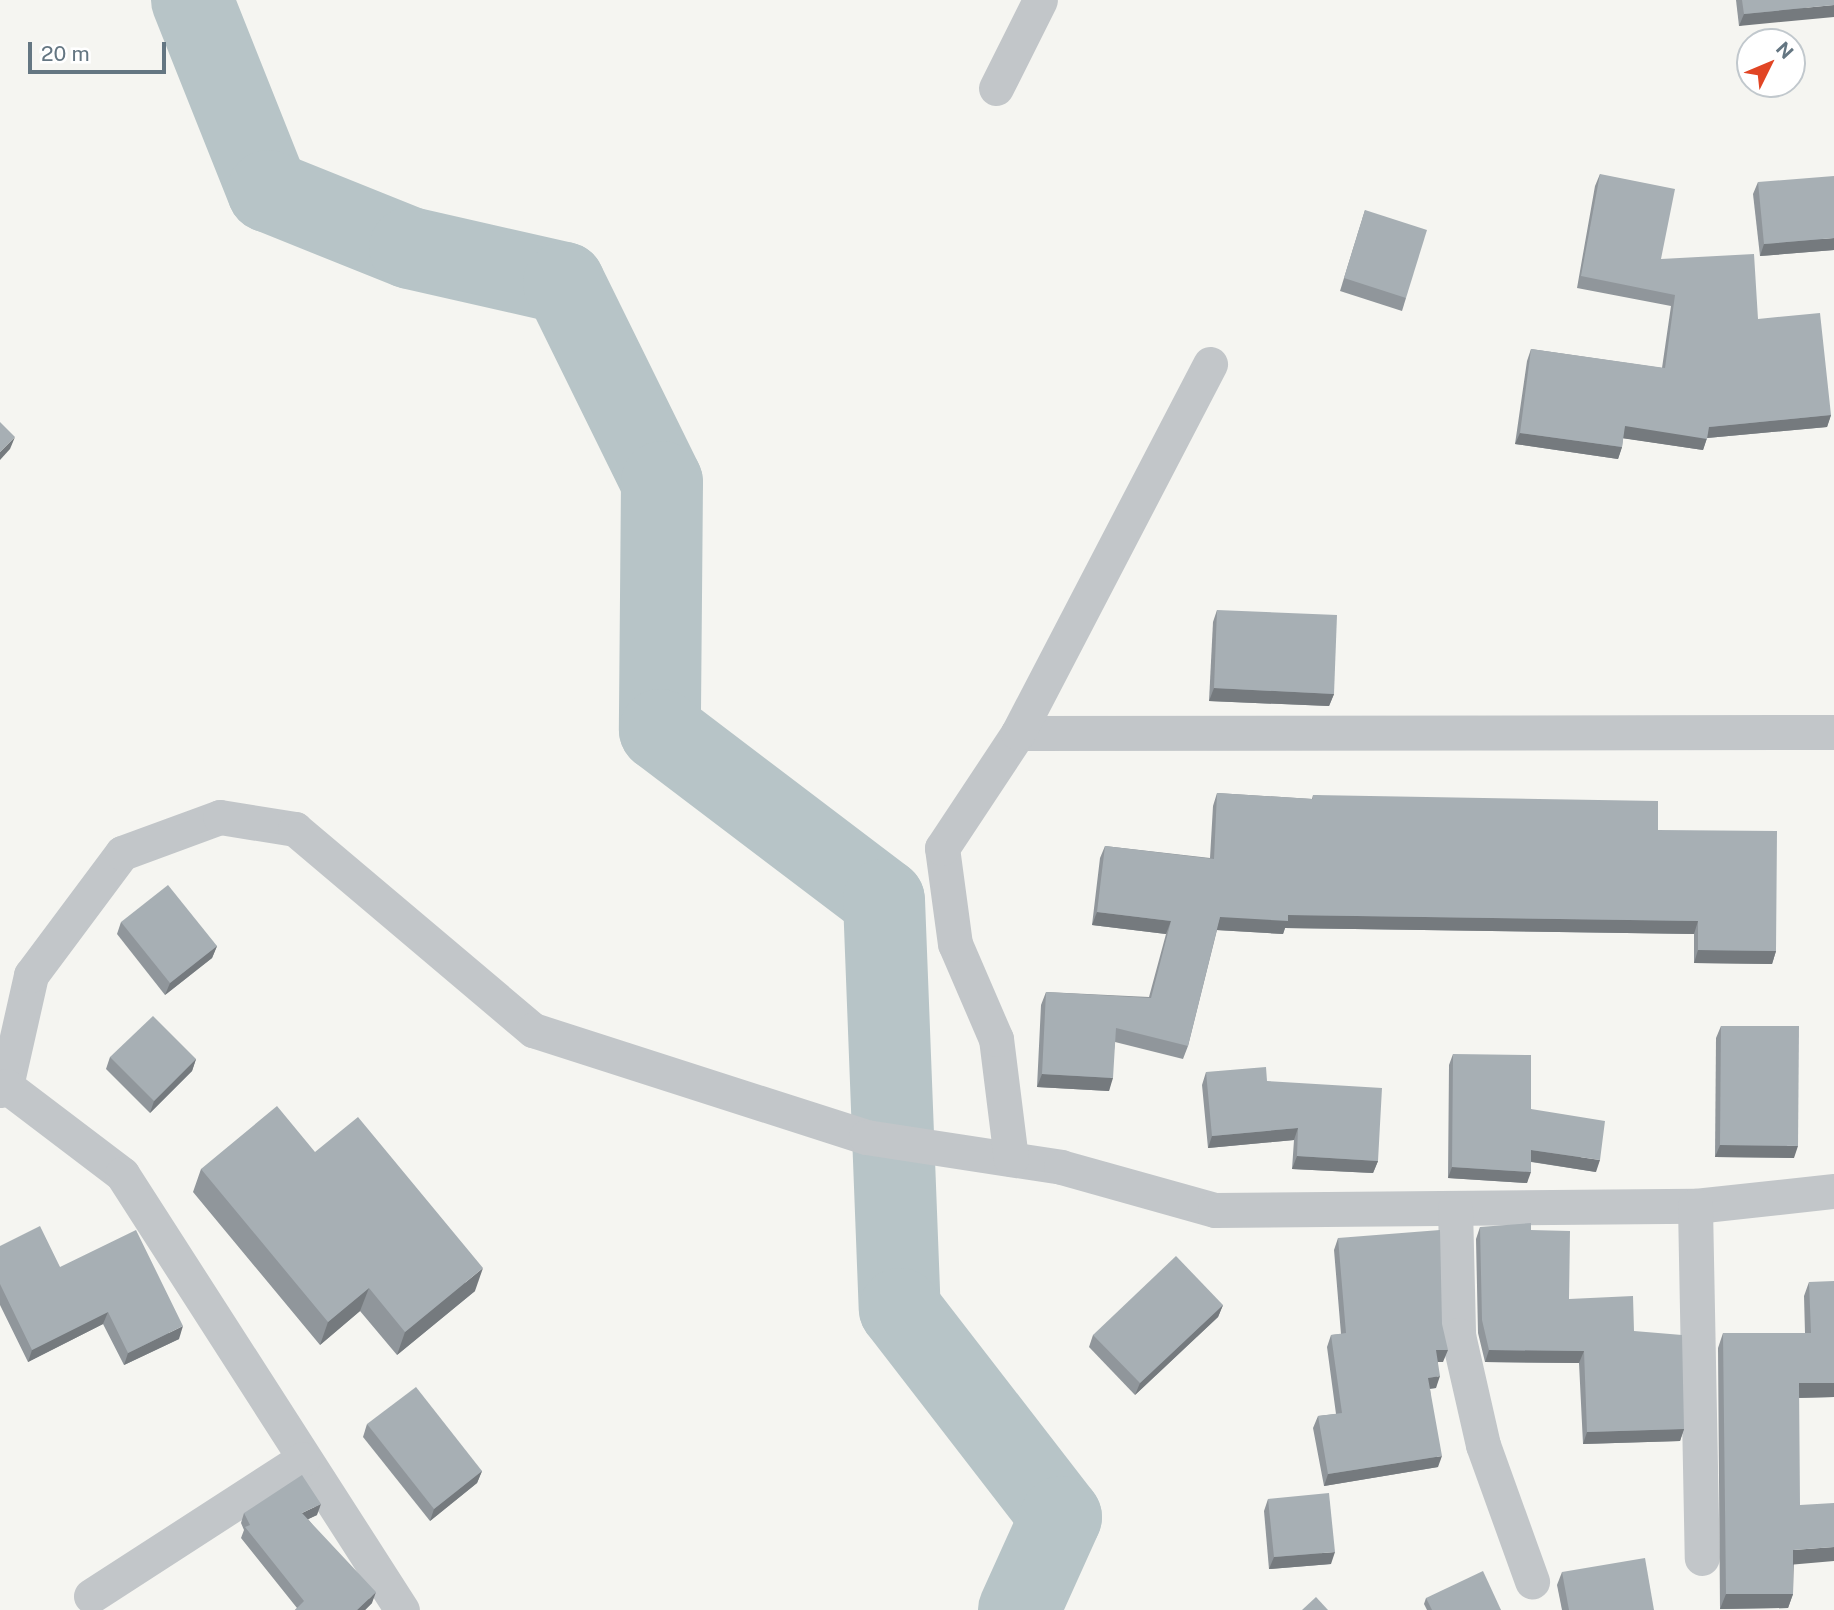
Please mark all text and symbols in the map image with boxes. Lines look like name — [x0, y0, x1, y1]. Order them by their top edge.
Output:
scale bar — [32, 28, 170, 72]
north arrow — [1736, 28, 1806, 98]
text: N — [1772, 37, 1798, 63]
text: 20 m — [41, 41, 90, 66]

